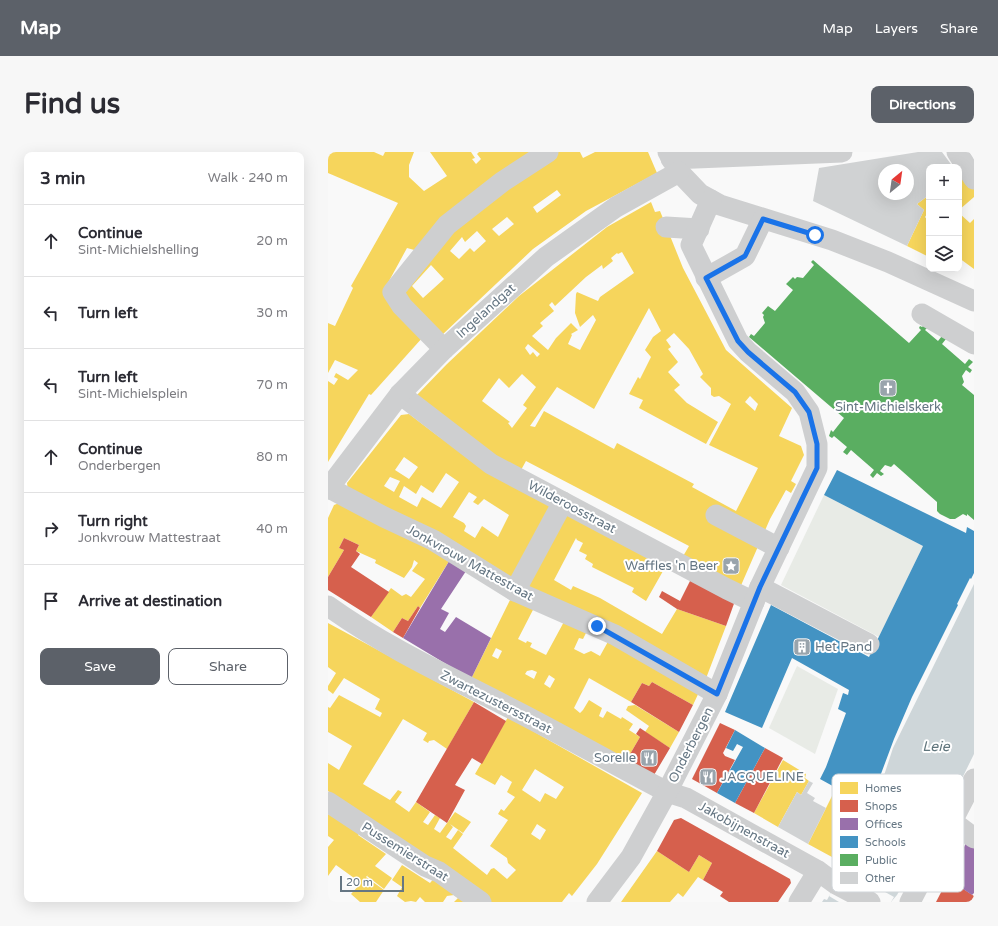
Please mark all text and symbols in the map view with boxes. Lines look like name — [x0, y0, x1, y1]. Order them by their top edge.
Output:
text: Map — [20, 17, 61, 39]
text: Map — [823, 20, 853, 37]
text: Layers — [875, 20, 918, 37]
text: Share — [940, 20, 978, 37]
button: Directions — [871, 86, 974, 123]
text: Find us — [24, 87, 120, 121]
north arrow — [878, 164, 914, 200]
map controls — [926, 164, 962, 272]
button: + — [926, 164, 962, 200]
text: 3 min — [40, 168, 85, 189]
text: Walk · 240 m — [208, 170, 288, 186]
button: − — [926, 200, 962, 236]
text: Continue — [78, 224, 142, 242]
route start — [806, 226, 824, 244]
icon: ahead — [40, 230, 62, 252]
text: 20 m — [256, 233, 288, 249]
button: layers — [926, 236, 962, 272]
text: Sint-Michielshelling — [78, 242, 199, 258]
street label: Ingelandgat — [453, 280, 519, 342]
icon: left — [40, 302, 62, 324]
text: Turn left — [78, 304, 138, 322]
text: 30 m — [256, 305, 288, 321]
text: Turn left — [78, 368, 138, 386]
icon: left — [40, 374, 62, 396]
text: 70 m — [256, 377, 288, 393]
church icon: Sint-Michielskerk — [878, 378, 898, 398]
text: Sint-Michielsplein — [78, 386, 188, 402]
place label: Sint-Michielskerk — [835, 399, 941, 415]
text: Continue — [78, 440, 142, 458]
icon: ahead — [40, 446, 62, 468]
text: 80 m — [256, 449, 288, 465]
text: Onderbergen — [78, 458, 161, 474]
street label: Wilderoosstraat — [525, 477, 619, 537]
text: Turn right — [78, 512, 148, 530]
icon: right — [40, 518, 62, 540]
text: 40 m — [256, 521, 288, 537]
street label: Jonkvrouw Mattestraat — [404, 521, 536, 605]
text: Jonkvrouw Mattestraat — [78, 530, 221, 546]
place icon: Waffles 'n Beer — [721, 556, 741, 576]
place label: Waffles 'n Beer — [625, 558, 718, 574]
icon: arrive — [40, 590, 62, 612]
text: Arrive at destination — [78, 592, 222, 610]
route end — [588, 617, 606, 635]
building icon: Het Pand — [792, 637, 812, 657]
place label: Het Pand — [815, 639, 872, 655]
button: Save — [40, 648, 160, 685]
button: Share — [168, 648, 288, 685]
street label: Zwartezustersstraat — [438, 667, 554, 737]
street label: Onderbergen — [665, 705, 717, 785]
water label: Leie — [922, 738, 951, 755]
restaurant icon: Sorelle — [639, 748, 659, 768]
place label: Sorelle — [594, 750, 636, 766]
restaurant icon: JACQUELINE — [698, 767, 718, 787]
place label: JACQUELINE — [721, 769, 804, 785]
legend — [832, 774, 964, 892]
text: Homes — [865, 782, 901, 795]
street label: Jakobijnenstraat — [696, 798, 792, 862]
text: Shops — [865, 800, 897, 813]
text: Offices — [865, 818, 903, 831]
street label: Pussemierstraat — [359, 819, 451, 885]
text: Schools — [865, 836, 906, 849]
text: Public — [865, 854, 897, 867]
text: Other — [865, 872, 896, 885]
scale bar — [340, 874, 404, 893]
text: 20 m — [346, 876, 373, 889]

